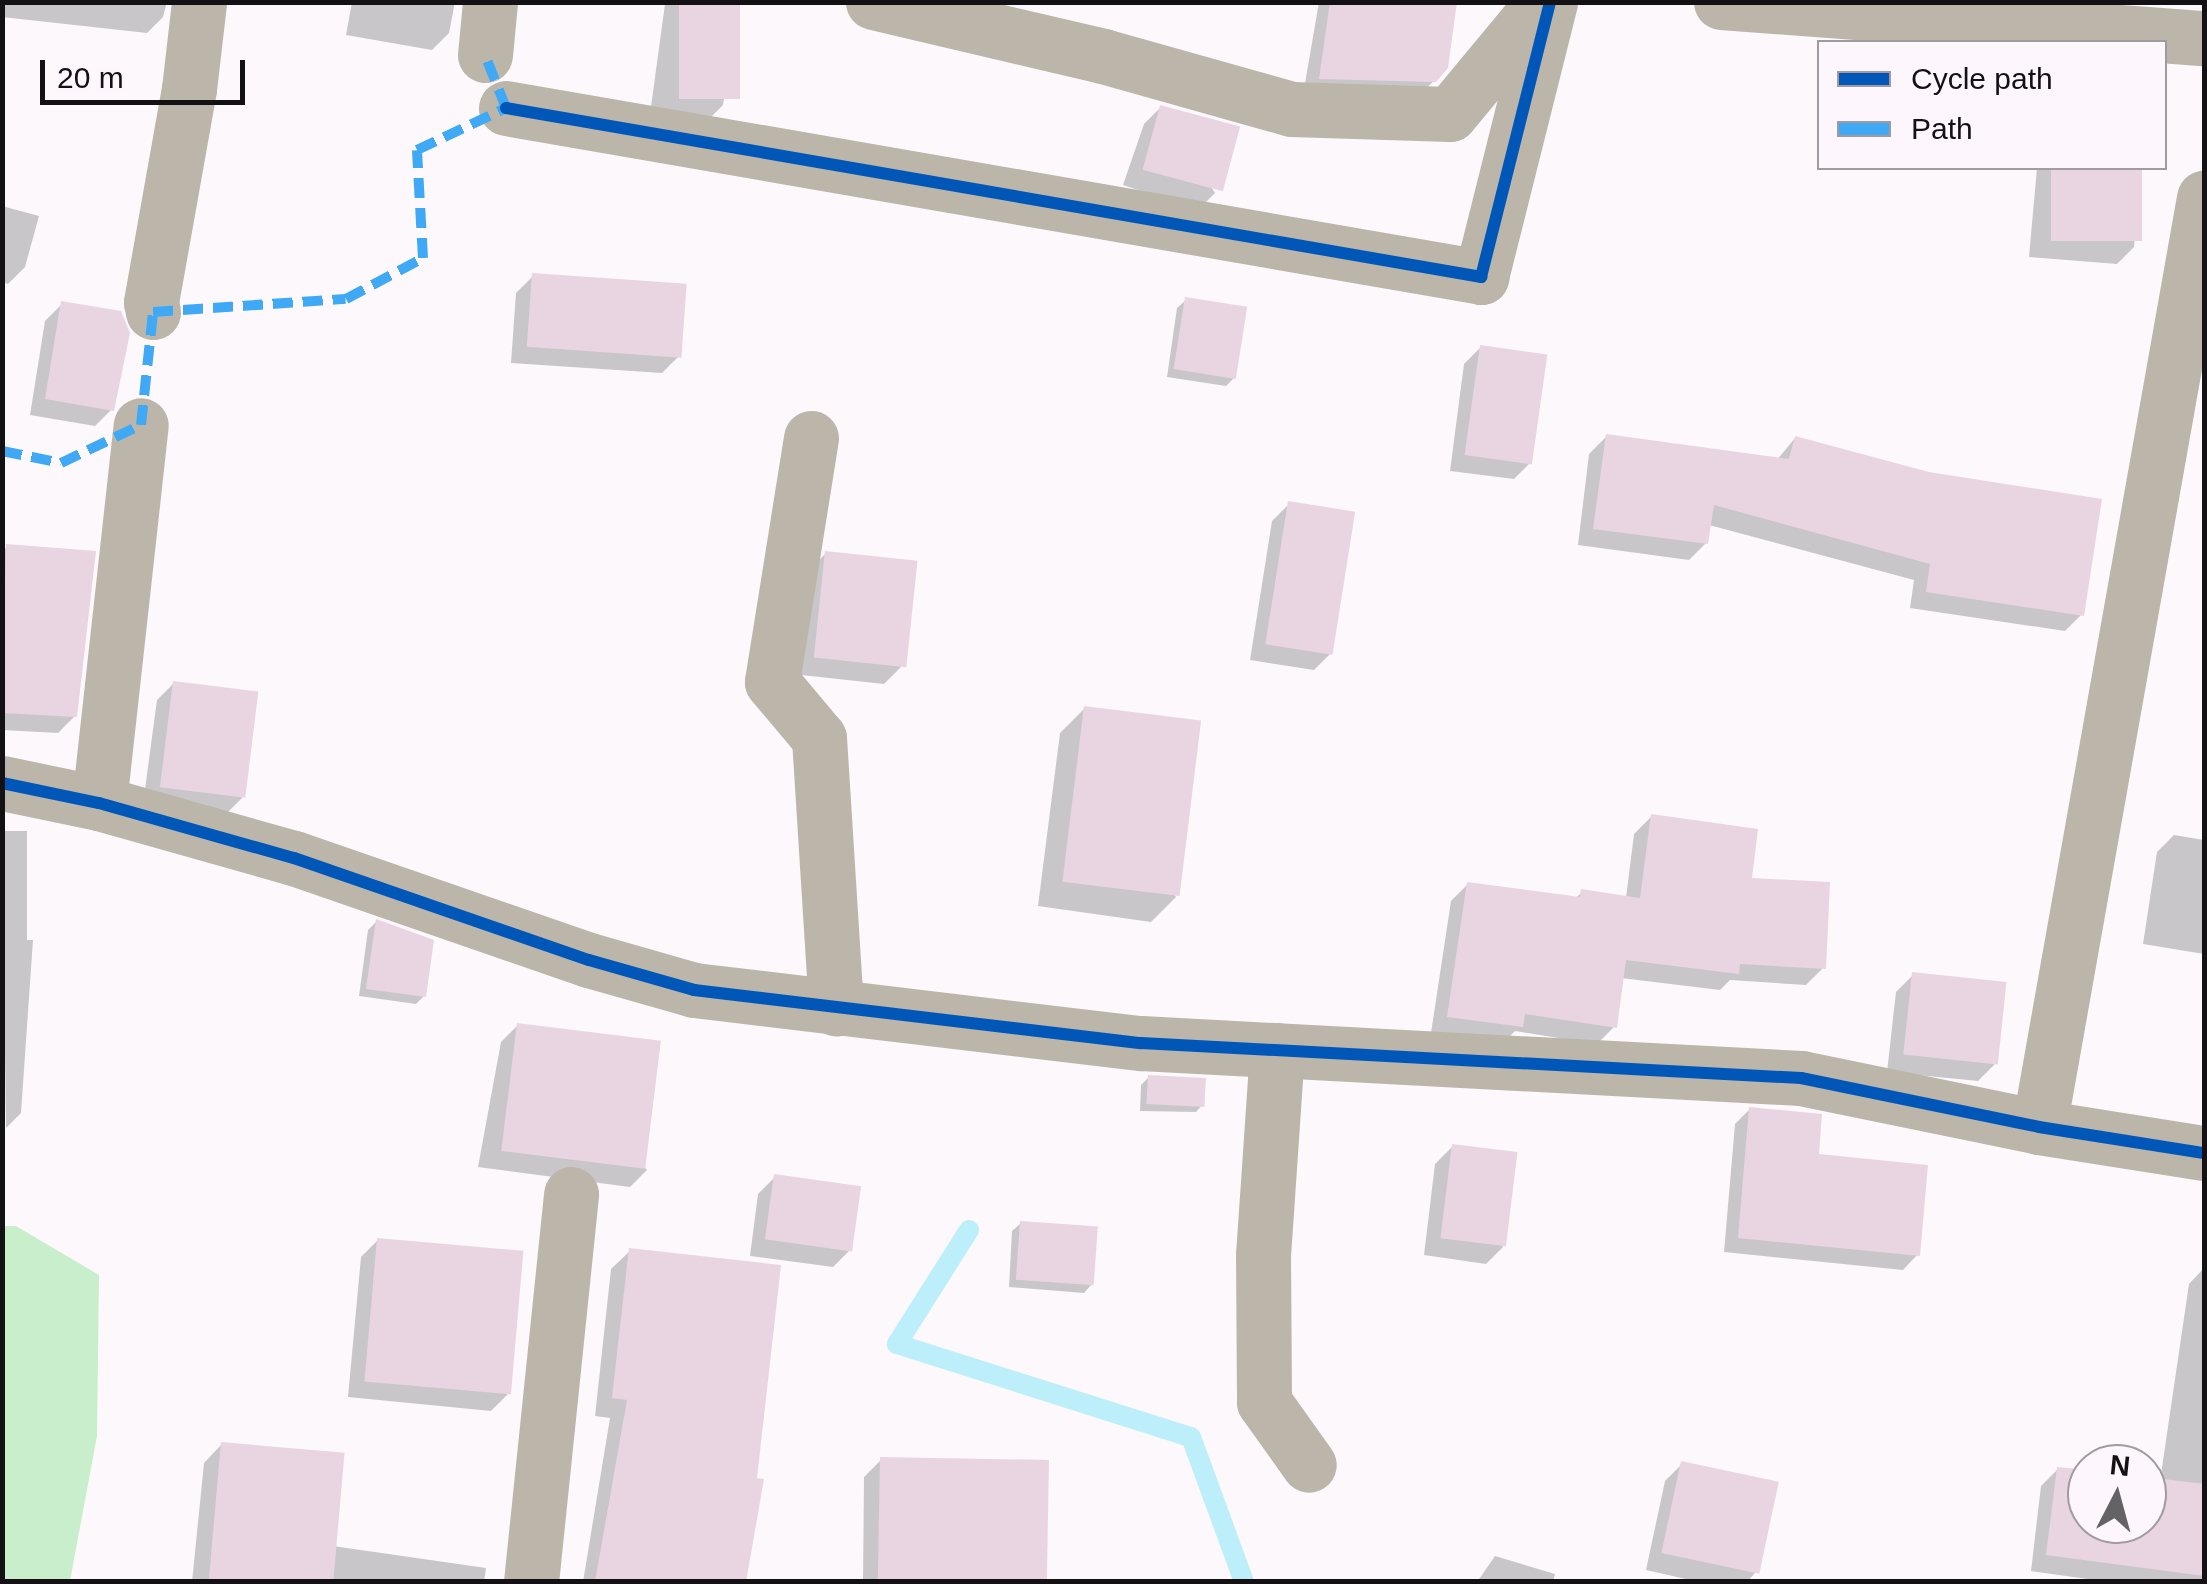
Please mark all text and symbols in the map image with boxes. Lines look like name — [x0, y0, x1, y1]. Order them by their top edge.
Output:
scale bar — [45, 40, 250, 102]
legend — [1817, 40, 2167, 170]
text: 20 m — [57, 61, 124, 94]
text: Cycle path — [1911, 62, 2053, 95]
text: Path — [1911, 112, 1973, 145]
north arrow — [2067, 1444, 2167, 1544]
text: N — [2108, 1449, 2132, 1482]

